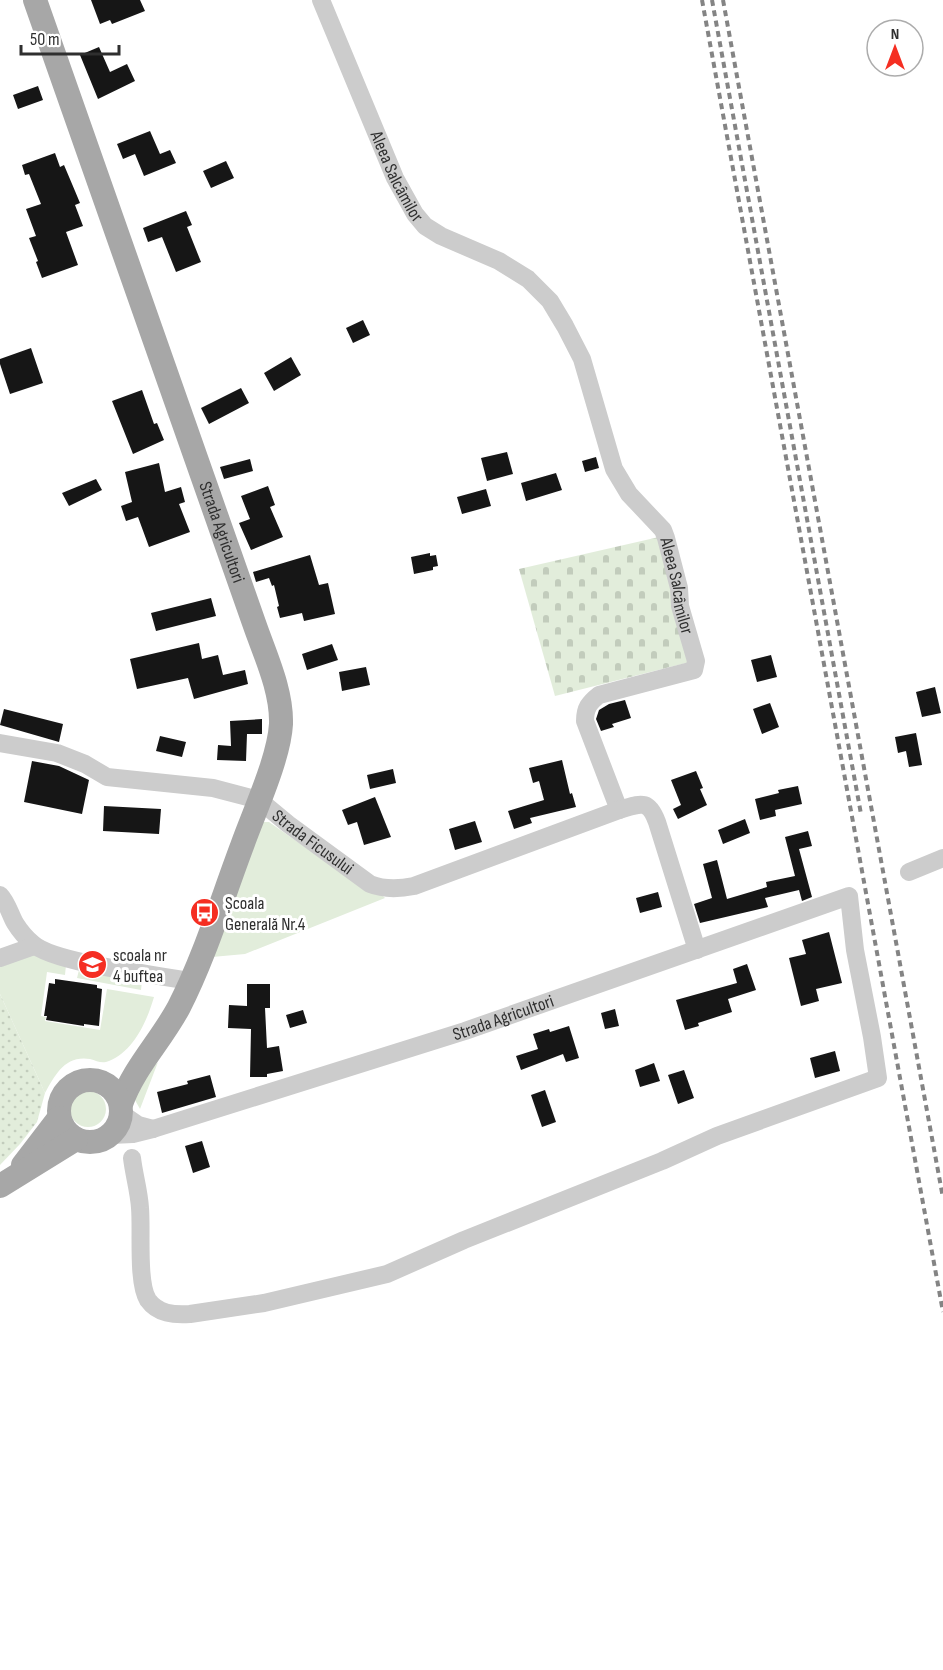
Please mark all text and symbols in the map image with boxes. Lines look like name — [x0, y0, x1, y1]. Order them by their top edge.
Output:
scale bar — [21, 18, 118, 56]
north arrow — [865, 18, 925, 78]
text: N — [891, 25, 899, 44]
text: 50 m — [30, 29, 60, 50]
street label: Aleea Salcâmilor — [365, 127, 427, 227]
street label: Strada Agricultori — [194, 479, 249, 586]
street label: Aleea Salcâmilor — [655, 534, 698, 637]
street label: Strada Ficusului — [268, 805, 357, 879]
place label: Școala Generală Nr.4 — [225, 893, 306, 935]
bus stop icon: Școala Generală Nr.4 — [188, 897, 220, 929]
place label: scoala nr 4 buftea — [113, 945, 167, 987]
school or university icon: scoala nr 4 buftea — [76, 949, 108, 981]
street label: Strada Agricultori — [450, 991, 556, 1045]

